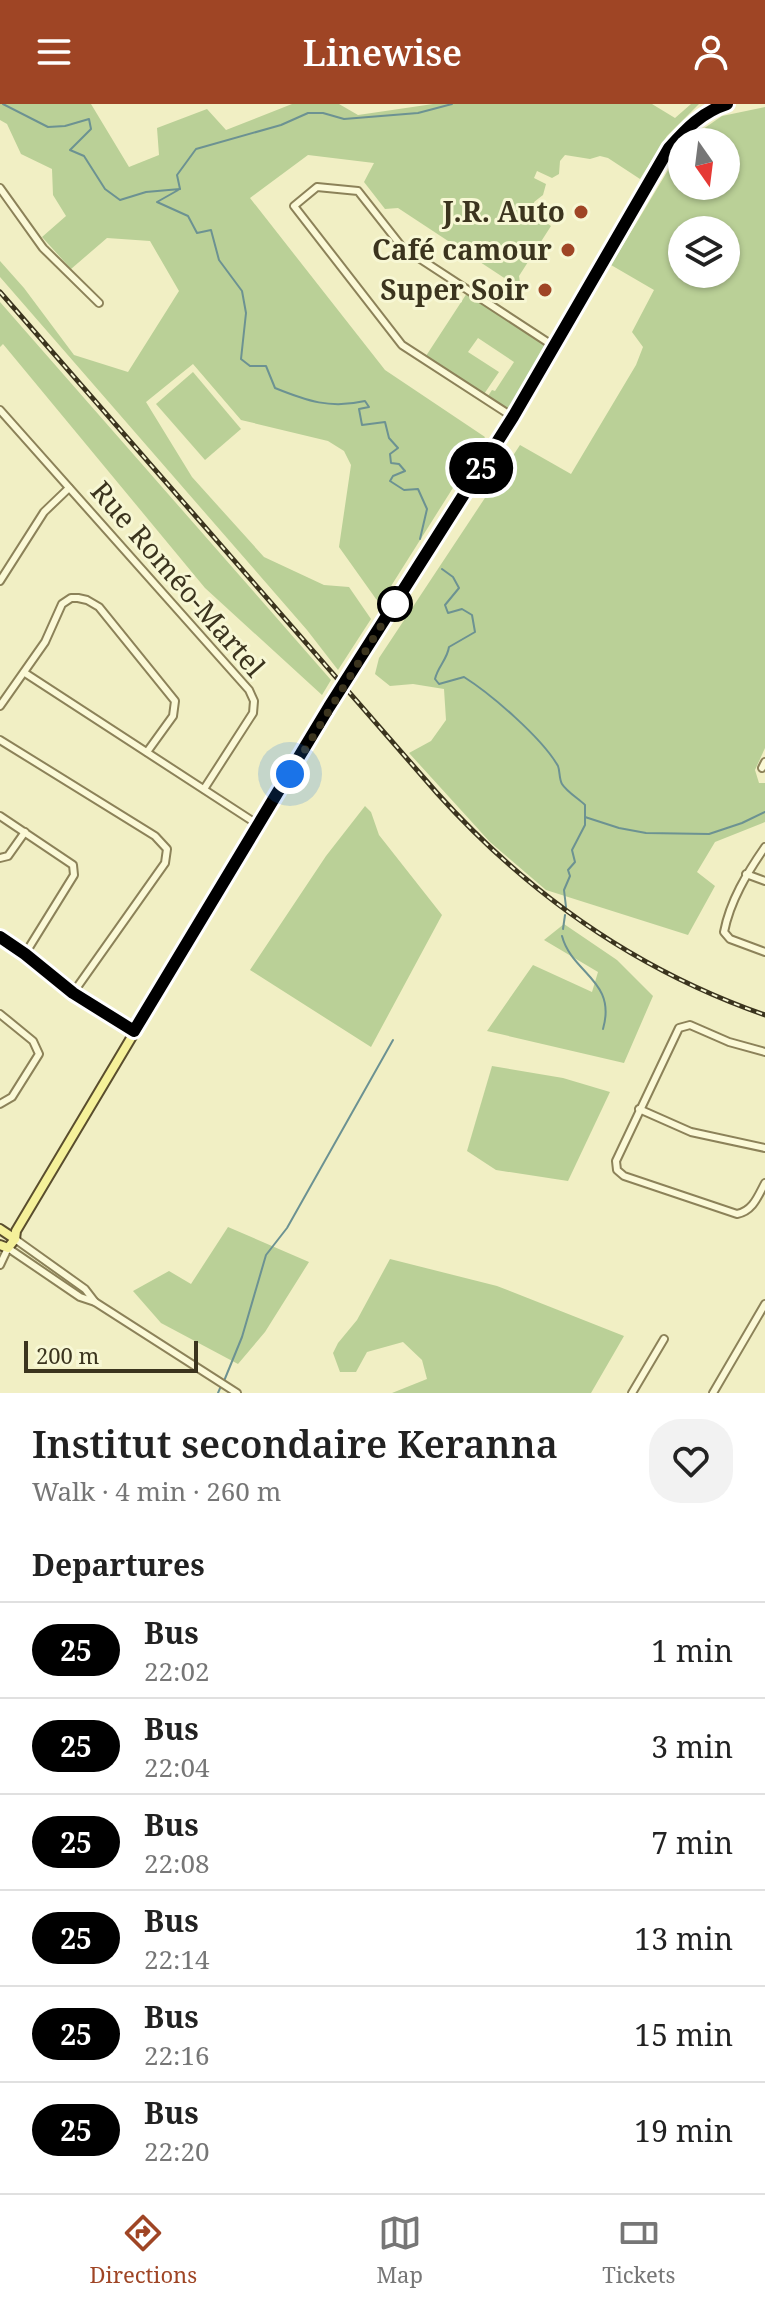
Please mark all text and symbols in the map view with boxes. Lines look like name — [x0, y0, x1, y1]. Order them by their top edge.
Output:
text: Linewise — [303, 28, 462, 77]
icon: menu — [32, 30, 76, 74]
icon: person — [689, 30, 733, 74]
north arrow — [668, 128, 740, 200]
map controls — [668, 128, 740, 288]
place label: J.R. Auto — [441, 192, 565, 230]
marker: J.R. Auto — [572, 203, 590, 221]
button: layers — [668, 216, 740, 288]
place label: Café camour — [372, 230, 552, 268]
marker: Café camour — [559, 241, 577, 259]
place label: Super Soir — [380, 270, 529, 308]
marker: Super Soir — [536, 281, 554, 299]
line badge: 25 — [445, 442, 517, 494]
text: 25 — [465, 449, 497, 487]
street label: Rue Roméo-Martel — [83, 472, 275, 685]
unlabelled marker — [378, 587, 412, 621]
your location — [270, 754, 310, 794]
scale bar — [24, 1337, 198, 1373]
text: 200 m — [36, 1340, 99, 1370]
text: Institut secondaire Keranna — [32, 1417, 558, 1469]
button: heart — [649, 1419, 733, 1503]
text: Walk · 4 min · 260 m — [32, 1473, 281, 1509]
text: Departures — [32, 1544, 205, 1585]
text: Bus — [144, 1612, 199, 1653]
text: 1 min — [651, 1630, 733, 1671]
text: 25 — [60, 1631, 92, 1669]
text: 22:02 — [144, 1653, 210, 1689]
text: Bus — [144, 1708, 199, 1749]
text: 3 min — [651, 1726, 733, 1767]
text: 25 — [60, 1727, 92, 1765]
text: 22:04 — [144, 1749, 210, 1785]
text: Bus — [144, 1804, 199, 1845]
text: 7 min — [651, 1822, 733, 1863]
text: 25 — [60, 1823, 92, 1861]
text: 22:08 — [144, 1845, 210, 1881]
text: Bus — [144, 1900, 199, 1941]
text: 13 min — [634, 1918, 733, 1959]
text: 25 — [60, 1919, 92, 1957]
text: 22:14 — [144, 1941, 210, 1977]
text: Bus — [144, 1996, 199, 2037]
text: 15 min — [634, 2014, 733, 2055]
text: 25 — [60, 2015, 92, 2053]
text: 22:16 — [144, 2037, 210, 2073]
text: Bus — [144, 2092, 199, 2133]
text: 19 min — [634, 2110, 733, 2151]
text: 25 — [60, 2111, 92, 2149]
text: 22:20 — [144, 2133, 210, 2169]
tab: Directions — [90, 2211, 197, 2289]
tab: Map — [376, 2211, 423, 2289]
tab: Tickets — [602, 2211, 675, 2289]

